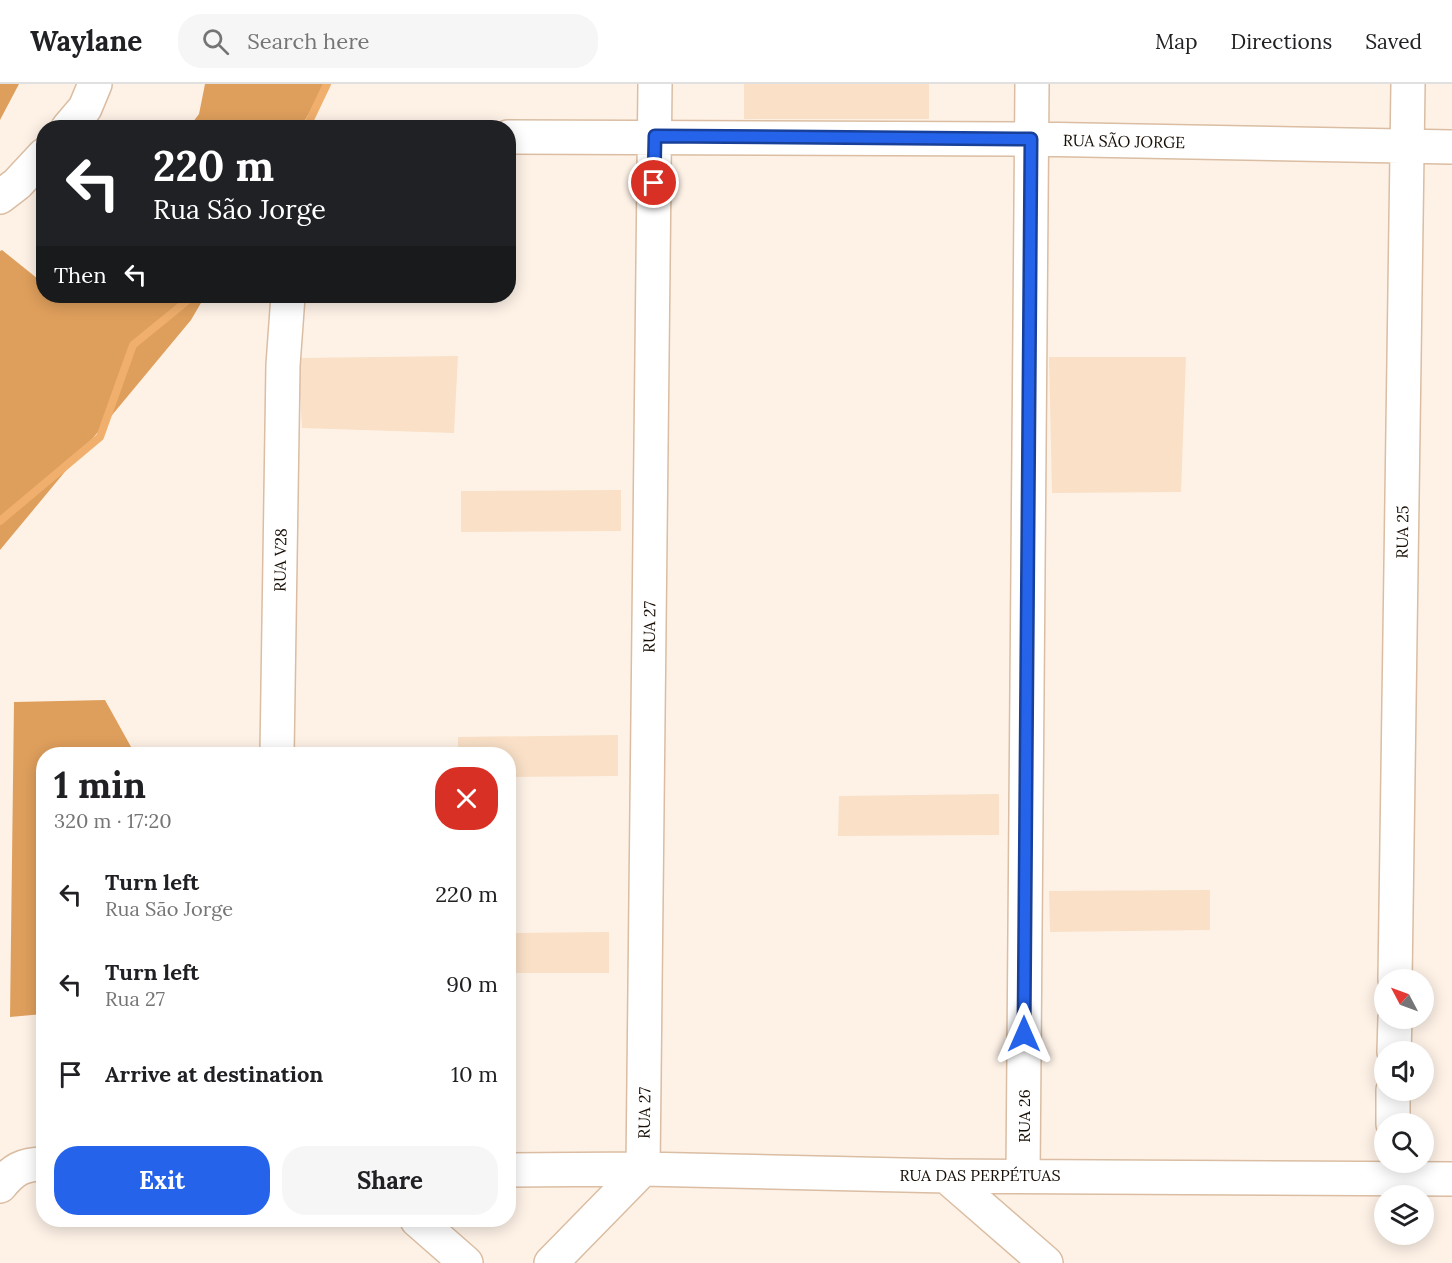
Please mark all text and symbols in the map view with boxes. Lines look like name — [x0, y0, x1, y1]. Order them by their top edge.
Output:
search box — [178, 14, 598, 68]
text: Waylane — [30, 23, 142, 59]
icon: search — [199, 25, 232, 58]
text: Search here — [247, 27, 370, 55]
text: Map — [1155, 28, 1198, 55]
text: Directions — [1231, 28, 1332, 55]
text: Saved — [1365, 28, 1422, 55]
street label: RUA SÃO JORGE — [1063, 130, 1185, 152]
text: 220 m — [153, 139, 274, 193]
icon: left — [54, 144, 132, 222]
pin — [628, 157, 679, 208]
icon: arrive — [637, 166, 670, 199]
text: Rua São Jorge — [153, 192, 326, 226]
icon: left — [119, 258, 152, 291]
text: Then — [54, 261, 107, 289]
street label: RUA 25 — [1392, 505, 1412, 559]
street label: RUA V28 — [269, 528, 291, 592]
street label: RUA 27 — [639, 600, 659, 653]
text: 1 min — [54, 762, 146, 808]
button: close — [435, 767, 498, 830]
text: 320 m · 17:20 — [54, 808, 172, 833]
text: Turn left — [105, 868, 199, 896]
icon: left — [54, 878, 87, 911]
text: 220 m — [435, 880, 498, 908]
text: Rua São Jorge — [105, 896, 233, 921]
text: Turn left — [105, 958, 199, 986]
icon: left — [54, 968, 87, 1001]
north arrow — [1374, 969, 1434, 1029]
map controls — [1374, 969, 1434, 1245]
text: 90 m — [446, 970, 498, 998]
text: Rua 27 — [105, 986, 165, 1011]
position arrow — [992, 1002, 1056, 1066]
button: sound — [1374, 1041, 1434, 1101]
icon: arrive — [54, 1058, 87, 1091]
text: Arrive at destination — [105, 1060, 323, 1088]
text: 10 m — [451, 1060, 498, 1088]
street label: RUA 27 — [634, 1086, 654, 1139]
street label: RUA 26 — [1014, 1089, 1034, 1143]
button: search — [1374, 1113, 1434, 1173]
button: Exit — [54, 1146, 270, 1215]
button: Share — [282, 1146, 498, 1215]
street label: RUA DAS PERPÉTUAS — [900, 1165, 1060, 1185]
button: layers — [1374, 1185, 1434, 1245]

